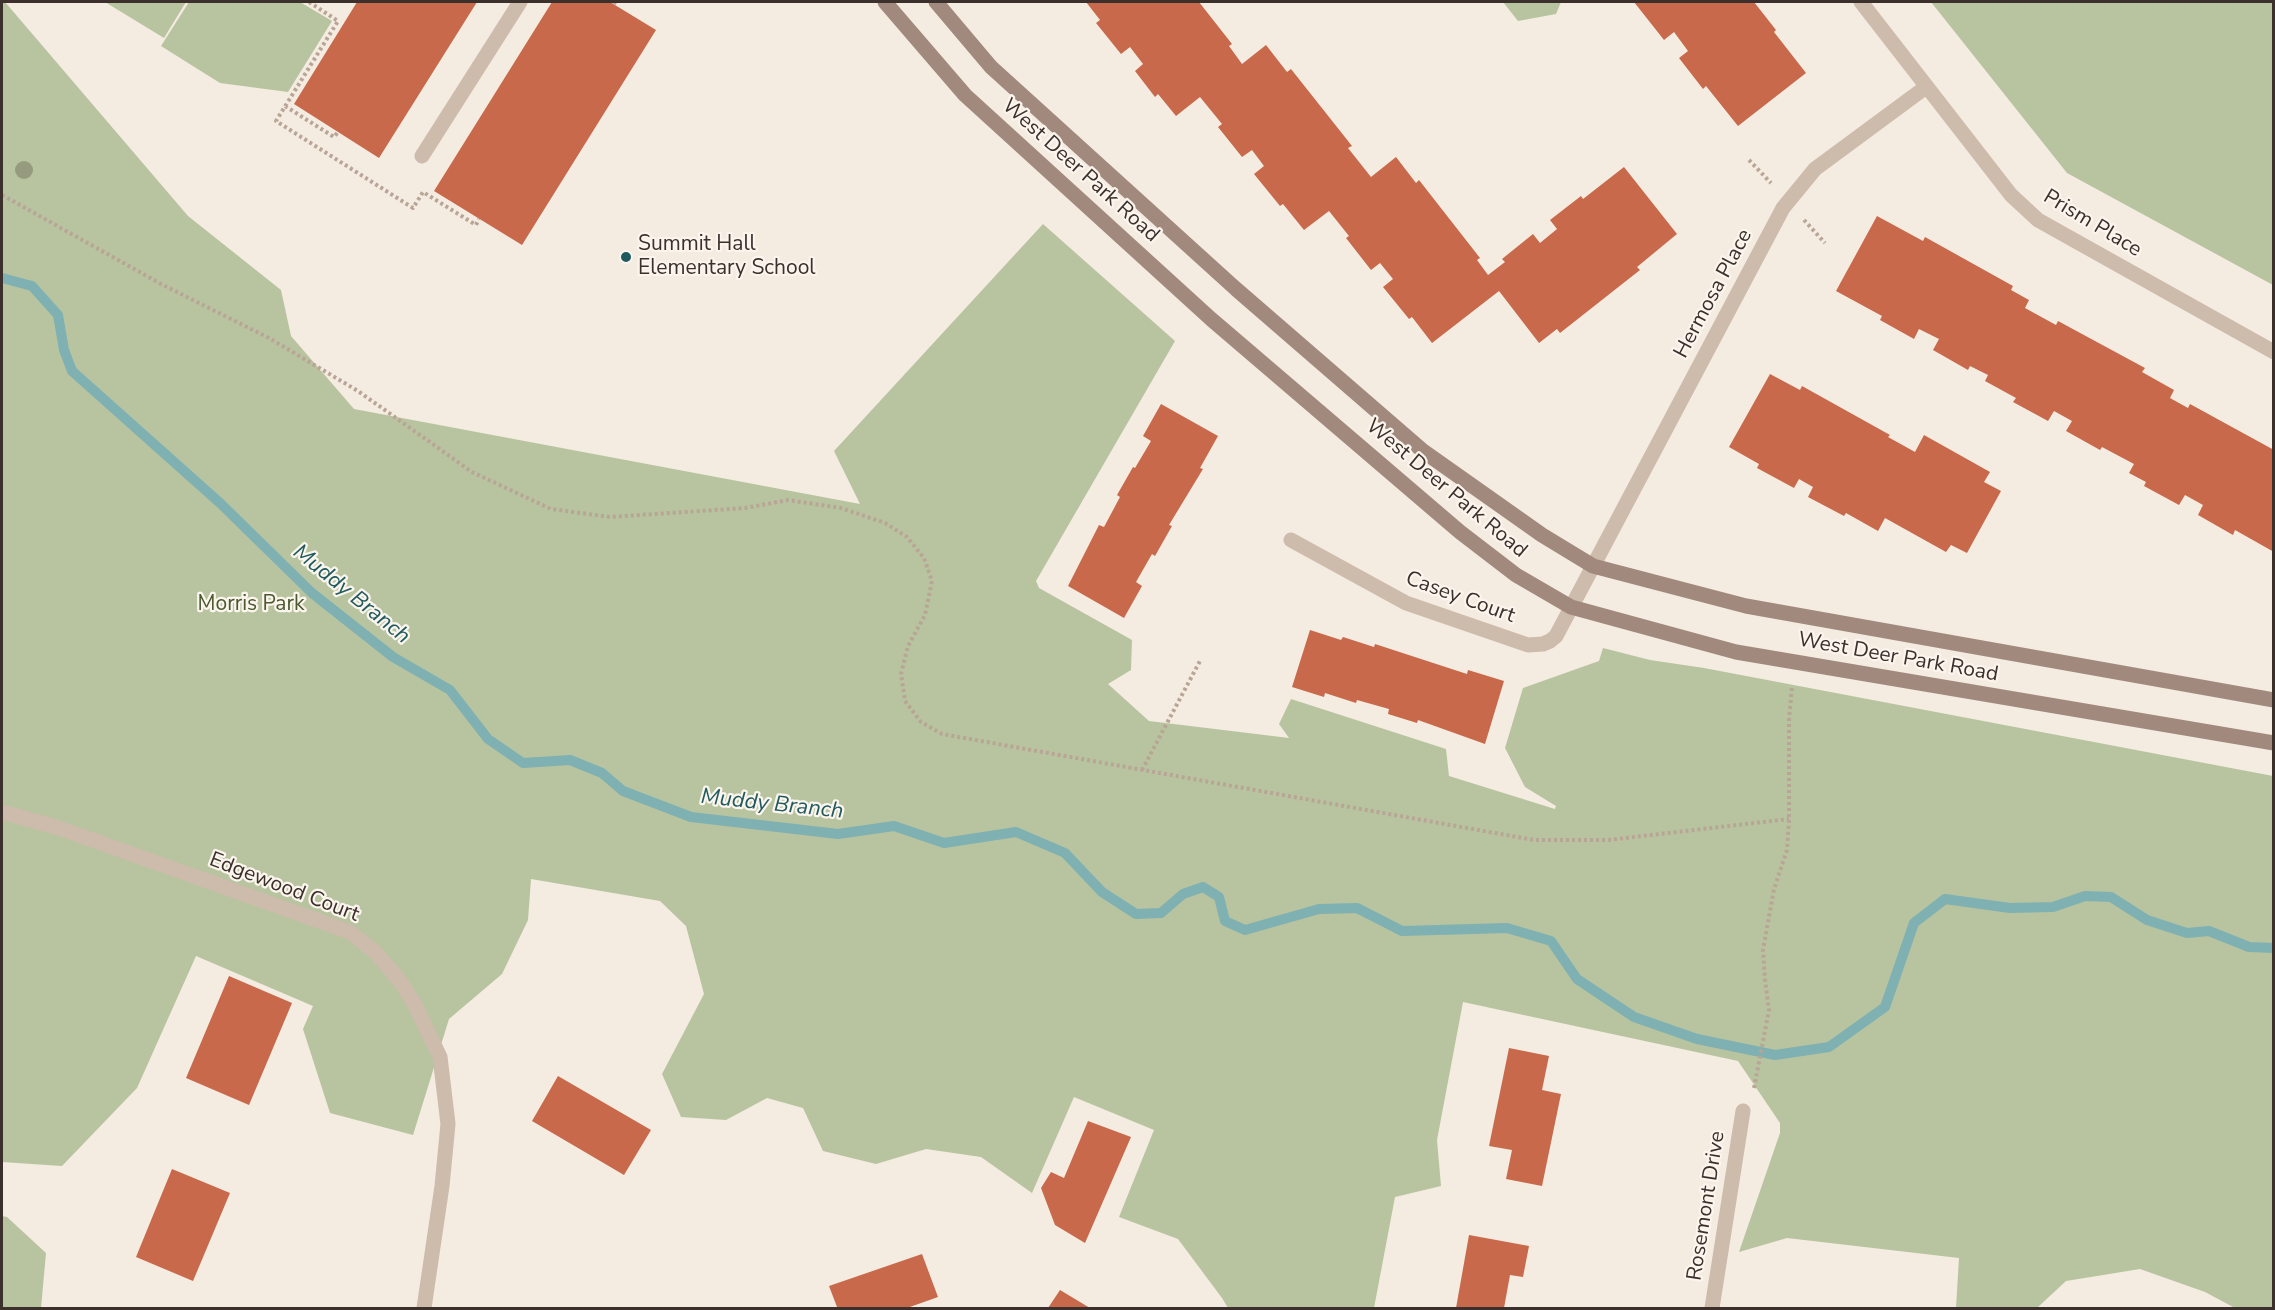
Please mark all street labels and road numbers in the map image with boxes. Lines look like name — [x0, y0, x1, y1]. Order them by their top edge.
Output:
street label: West Deer Park Road — [996, 94, 1164, 248]
street label: Prism Place — [2038, 185, 2146, 263]
street label: Hermosa Place — [1669, 225, 1759, 363]
street label: West Deer Park Road — [1360, 414, 1532, 564]
street label: Casey Court — [1402, 567, 1518, 629]
street label: West Deer Park Road — [1796, 628, 2000, 688]
street label: Edgewood Court — [205, 848, 363, 928]
street label: Rosemont Drive — [1683, 1130, 1731, 1282]

